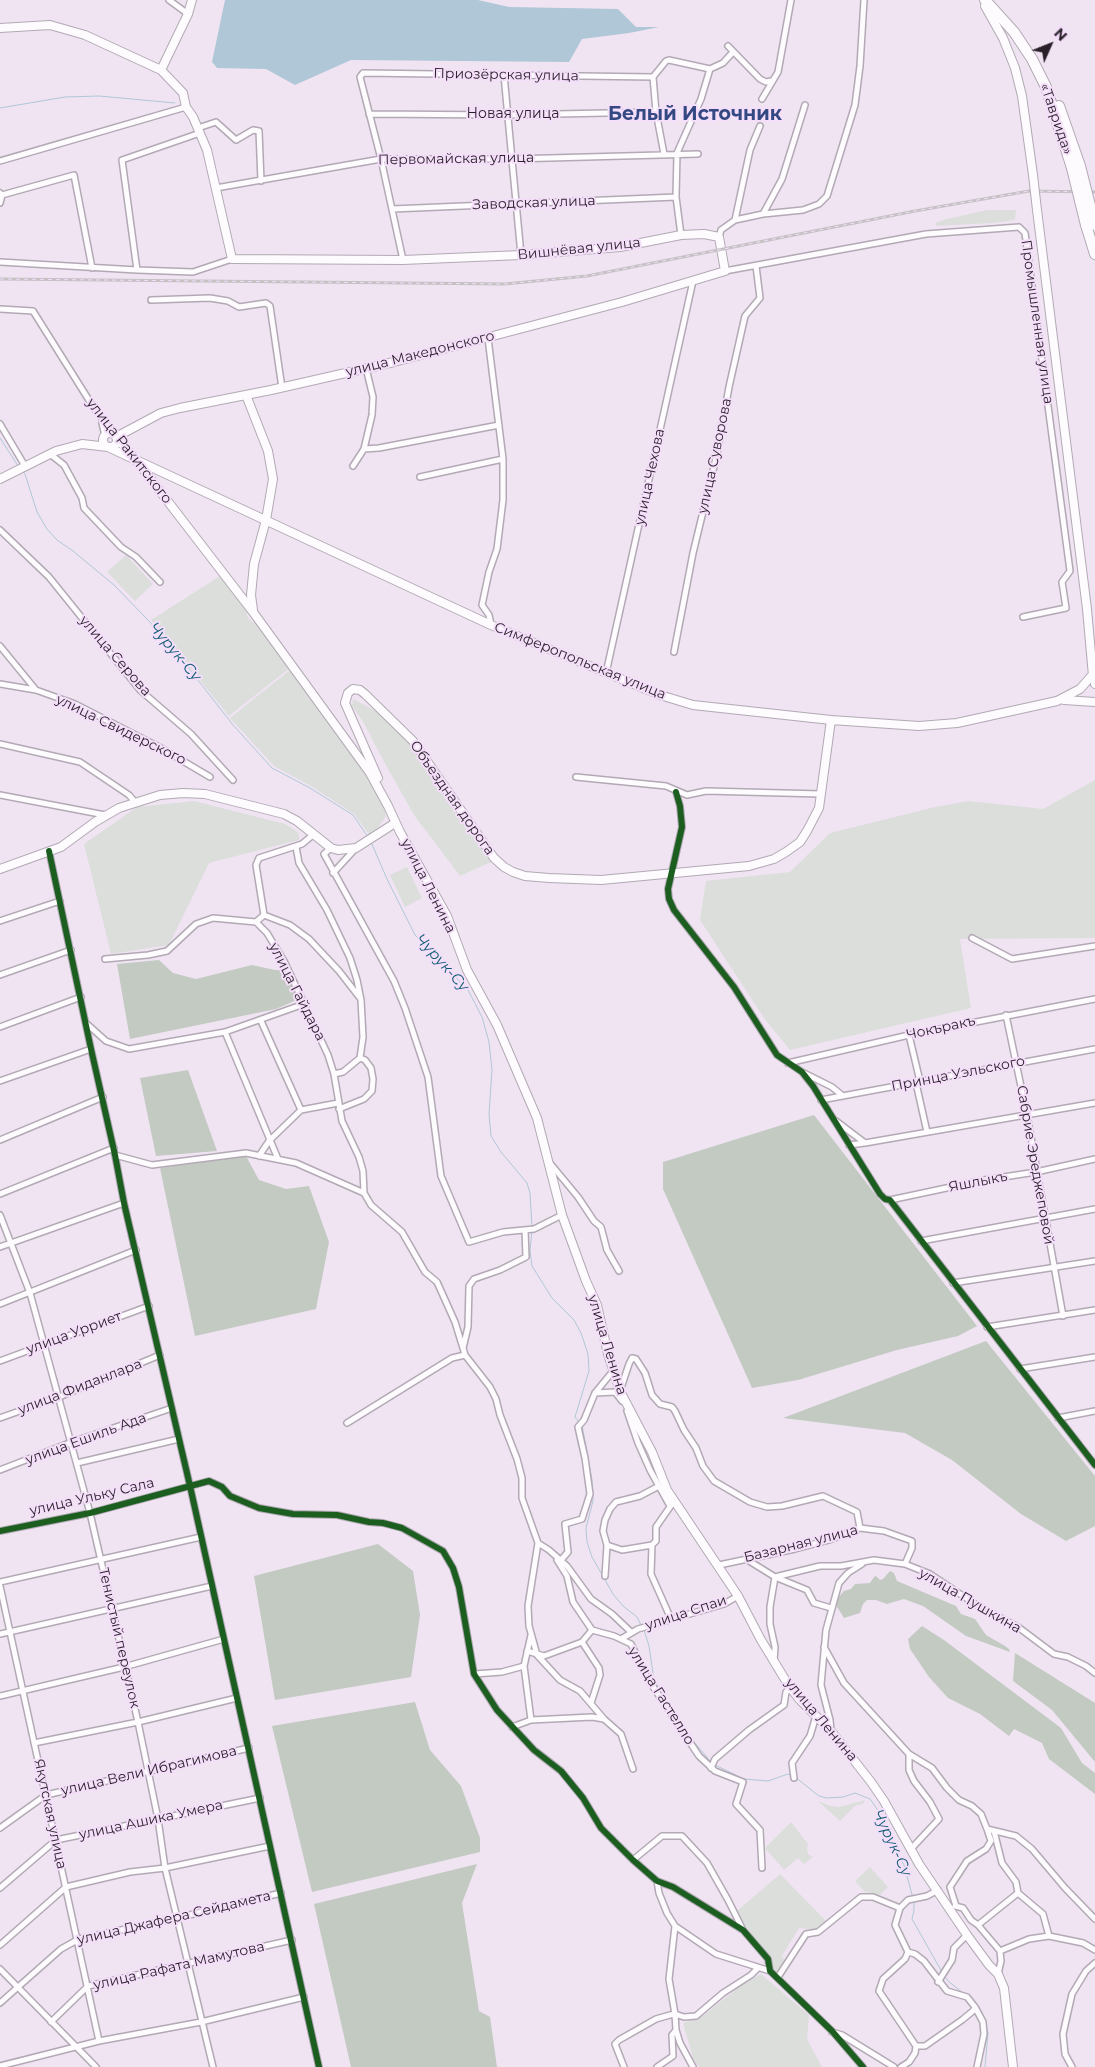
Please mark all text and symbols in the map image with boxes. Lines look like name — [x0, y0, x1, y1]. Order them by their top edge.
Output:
north arrow — [1025, 20, 1075, 70]
text: N — [1050, 24, 1071, 45]
street label: Приозёрская улица — [433, 65, 579, 85]
street label: «Таврида» — [1036, 81, 1076, 157]
district label: Белый Источник — [608, 103, 782, 125]
street label: Новая улица — [467, 106, 559, 122]
street label: Первомайская улица — [378, 149, 534, 169]
street label: Заводская улица — [472, 192, 596, 214]
street label: Вишнёвая улица — [517, 234, 641, 264]
street label: Промышленная улица — [1017, 239, 1057, 405]
street label: улица Македонского — [344, 327, 496, 381]
street label: улица Ракитского — [83, 395, 175, 507]
street label: улица Суворова — [695, 397, 735, 515]
street label: улица Чехова — [632, 427, 668, 527]
street label: улица Серова — [76, 612, 154, 700]
water label: Чурук-Су — [145, 619, 205, 685]
street label: Симферопольская улица — [492, 619, 668, 703]
street label: улица Свидерского — [53, 691, 189, 769]
street label: Объездная дорога — [406, 738, 498, 858]
street label: улица Ленина — [397, 836, 459, 936]
water label: Чурук-Су — [411, 930, 473, 996]
street label: улица Гайдара — [265, 940, 329, 1044]
street label: Чокъракъ — [905, 1013, 977, 1043]
street label: Принца Уэльского — [890, 1053, 1026, 1095]
street label: Сабрие Эреджеповой — [1013, 1084, 1057, 1246]
street label: Яшлыкъ — [947, 1168, 1009, 1196]
street label: улица Ленина — [584, 1293, 630, 1397]
street label: улица Урриет — [24, 1308, 124, 1358]
street label: улица Фиданлара — [16, 1356, 144, 1418]
street label: улица Ешиль Ада — [23, 1409, 149, 1469]
street label: улица Ульку Сала — [28, 1474, 156, 1520]
street label: Базарная улица — [742, 1522, 860, 1566]
street label: улица Пушкина — [916, 1565, 1024, 1637]
street label: Тенистый переулок — [95, 1566, 143, 1710]
street label: улица Спаи — [643, 1592, 729, 1634]
street label: улица Гастелло — [624, 1644, 698, 1748]
street label: улица Ленина — [781, 1675, 861, 1765]
street label: улица Вели Ибрагимова — [59, 1743, 239, 1799]
street label: Якутская улица — [30, 1757, 70, 1871]
street label: улица Ашика Умера — [78, 1797, 224, 1843]
water label: Чурук-Су — [869, 1807, 915, 1879]
street label: улица Джафера Сейдамета — [76, 1888, 272, 1948]
street label: улица Рафата Мамутова — [92, 1938, 266, 1994]

